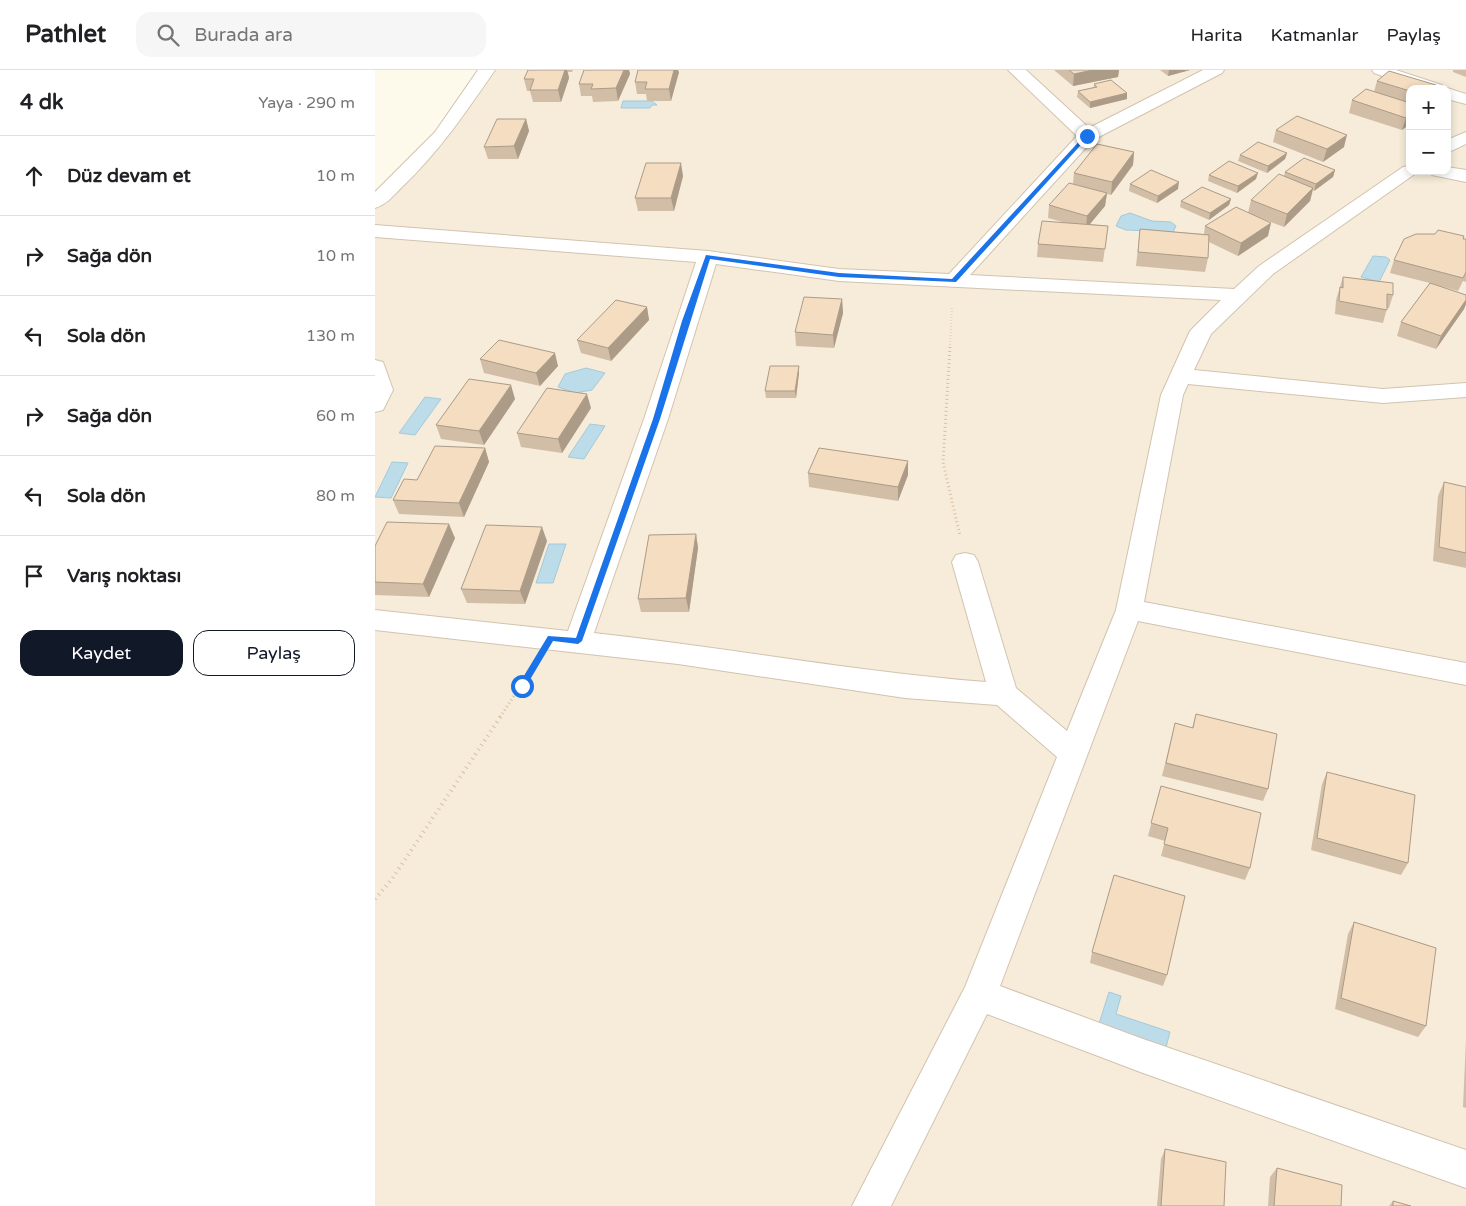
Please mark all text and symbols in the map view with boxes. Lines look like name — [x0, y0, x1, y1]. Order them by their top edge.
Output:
search box — [136, 12, 486, 57]
text: Pathlet — [25, 20, 106, 49]
icon: search — [154, 21, 182, 49]
text: Burada ara — [194, 24, 293, 46]
text: Harita — [1190, 24, 1243, 46]
text: Katmanlar — [1271, 24, 1359, 46]
text: Paylaş — [1387, 24, 1441, 46]
map controls — [1406, 85, 1451, 175]
button: + — [1406, 85, 1451, 130]
text: 4 dk — [20, 90, 63, 115]
text: Yaya · 290 m — [258, 93, 355, 113]
route end — [1076, 125, 1099, 148]
button: − — [1406, 130, 1451, 175]
icon: ahead — [20, 162, 48, 190]
text: Düz devam et — [67, 165, 191, 187]
text: 10 m — [316, 166, 355, 186]
icon: right — [20, 242, 48, 270]
text: Sağa dön — [67, 245, 152, 267]
text: 10 m — [316, 246, 355, 266]
icon: left — [20, 322, 48, 350]
text: Sola dön — [67, 325, 146, 347]
text: 130 m — [306, 326, 355, 346]
icon: right — [20, 402, 48, 430]
text: Sağa dön — [67, 405, 152, 427]
text: 60 m — [316, 406, 355, 426]
icon: left — [20, 482, 48, 510]
text: Sola dön — [67, 485, 146, 507]
text: 80 m — [316, 486, 355, 506]
icon: arrive — [20, 562, 48, 590]
text: Varış noktası — [67, 565, 181, 587]
button: Kaydet — [20, 630, 183, 676]
button: Paylaş — [193, 630, 355, 676]
route start — [511, 675, 534, 698]

